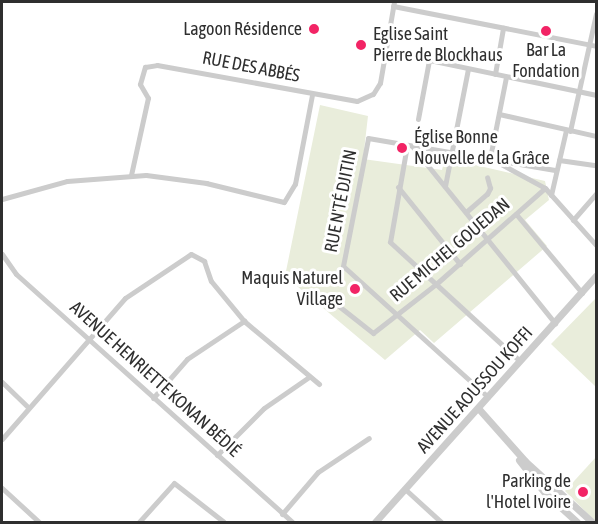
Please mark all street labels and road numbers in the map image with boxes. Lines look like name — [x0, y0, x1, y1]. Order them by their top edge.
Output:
street label: RUE DES ABBÉS — [201, 47, 301, 87]
street label: RUE N'TÉ DJITIN — [320, 148, 362, 254]
street label: RUE MICHEL GOUEDAN — [386, 194, 514, 306]
street label: AVENUE HENRIETTE KONAN BÉDIÉ — [65, 297, 245, 461]
street label: AVENUE AOUSSOU KOFFI — [412, 322, 538, 458]

